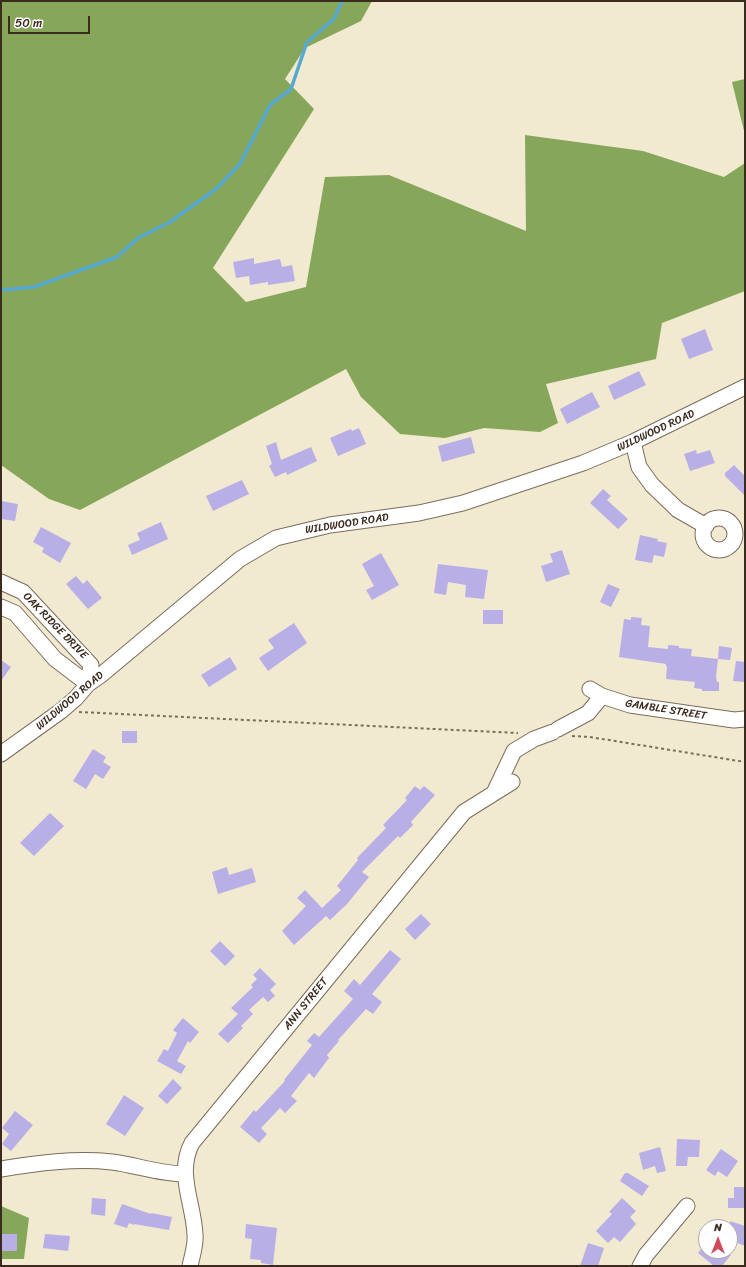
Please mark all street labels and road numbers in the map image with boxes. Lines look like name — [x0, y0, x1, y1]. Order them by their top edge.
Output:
street label: WILDWOOD ROAD — [615, 407, 697, 455]
street label: WILDWOOD ROAD — [304, 511, 390, 537]
street label: OAK RIDGE DRIVE — [20, 590, 90, 662]
street label: WILDWOOD ROAD — [34, 669, 106, 733]
street label: GAMBLE STREET — [624, 697, 708, 723]
street label: ANN STREET — [281, 975, 331, 1033]

